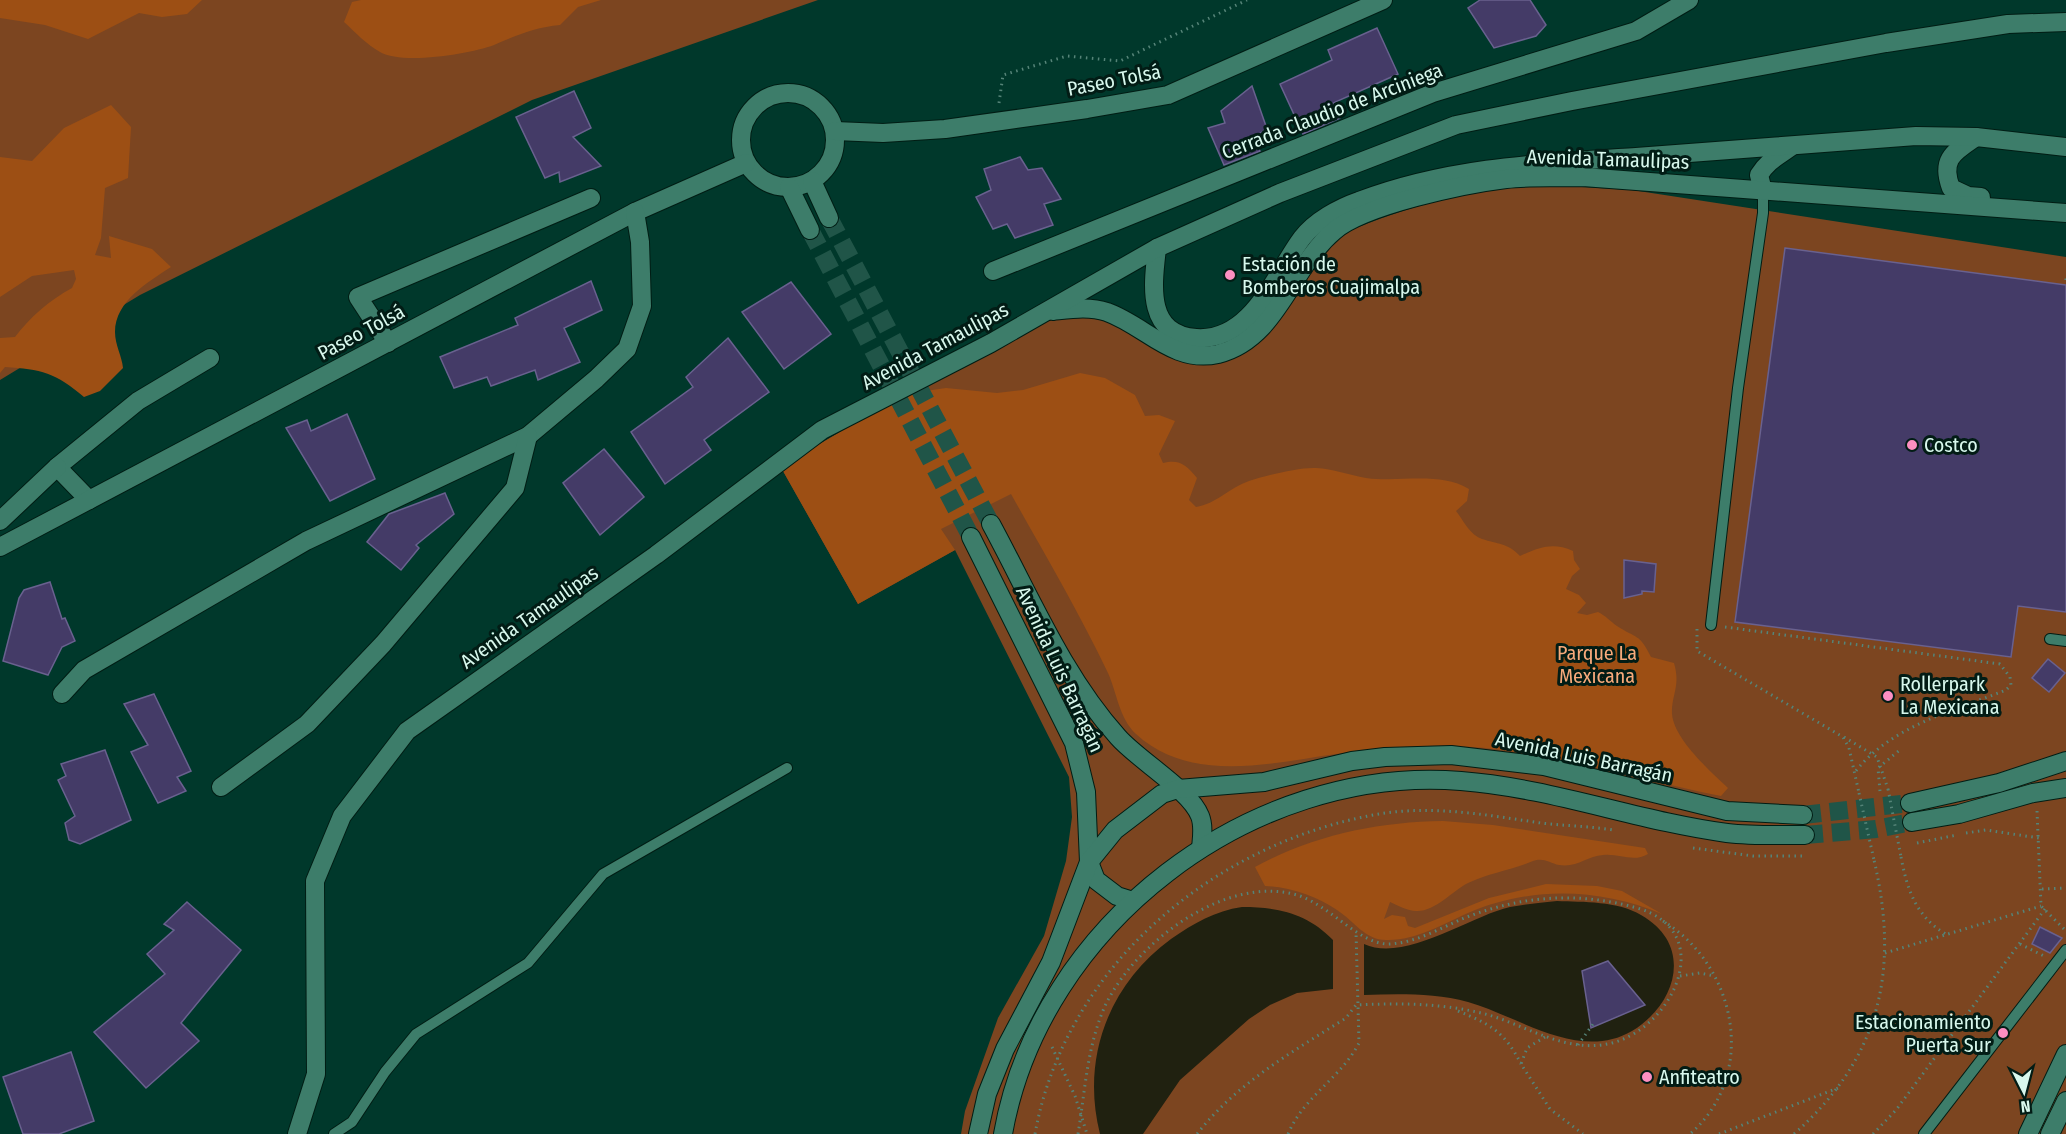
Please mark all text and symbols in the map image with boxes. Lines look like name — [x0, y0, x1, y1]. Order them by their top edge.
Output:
street label: Cerrada Claudio de Arciniega — [1218, 58, 1446, 164]
street label: Paseo Tolsá — [1065, 59, 1163, 101]
street label: Avenida Tamaulipas — [1526, 144, 1690, 174]
place label: Estación de Bomberos Cuajimalpa — [1242, 252, 1420, 299]
marker: Estación de Bomberos Cuajimalpa — [1223, 268, 1237, 282]
street label: Avenida Tamaulipas — [858, 297, 1012, 395]
street label: Paseo Tolsá — [313, 299, 409, 365]
place label: Costco — [1924, 433, 1978, 457]
marker: Costco — [1905, 438, 1919, 452]
street label: Avenida Tamaulipas — [455, 561, 603, 673]
street label: Avenida Luis Barragán — [1011, 582, 1109, 756]
park label: Parque La Mexicana — [1557, 641, 1637, 688]
place label: Rollerpark La Mexicana — [1900, 672, 1999, 719]
marker: Rollerpark La Mexicana — [1881, 689, 1895, 703]
street label: Avenida Luis Barragán — [1493, 727, 1675, 787]
place label: Estacionamiento Puerta Sur — [1855, 1010, 1991, 1057]
marker: Estacionamiento Puerta Sur — [1996, 1026, 2010, 1040]
north arrow — [1994, 1062, 2054, 1122]
place label: Anfiteatro — [1659, 1065, 1740, 1089]
marker: Anfiteatro — [1640, 1070, 1654, 1084]
text: N — [2020, 1096, 2031, 1116]

